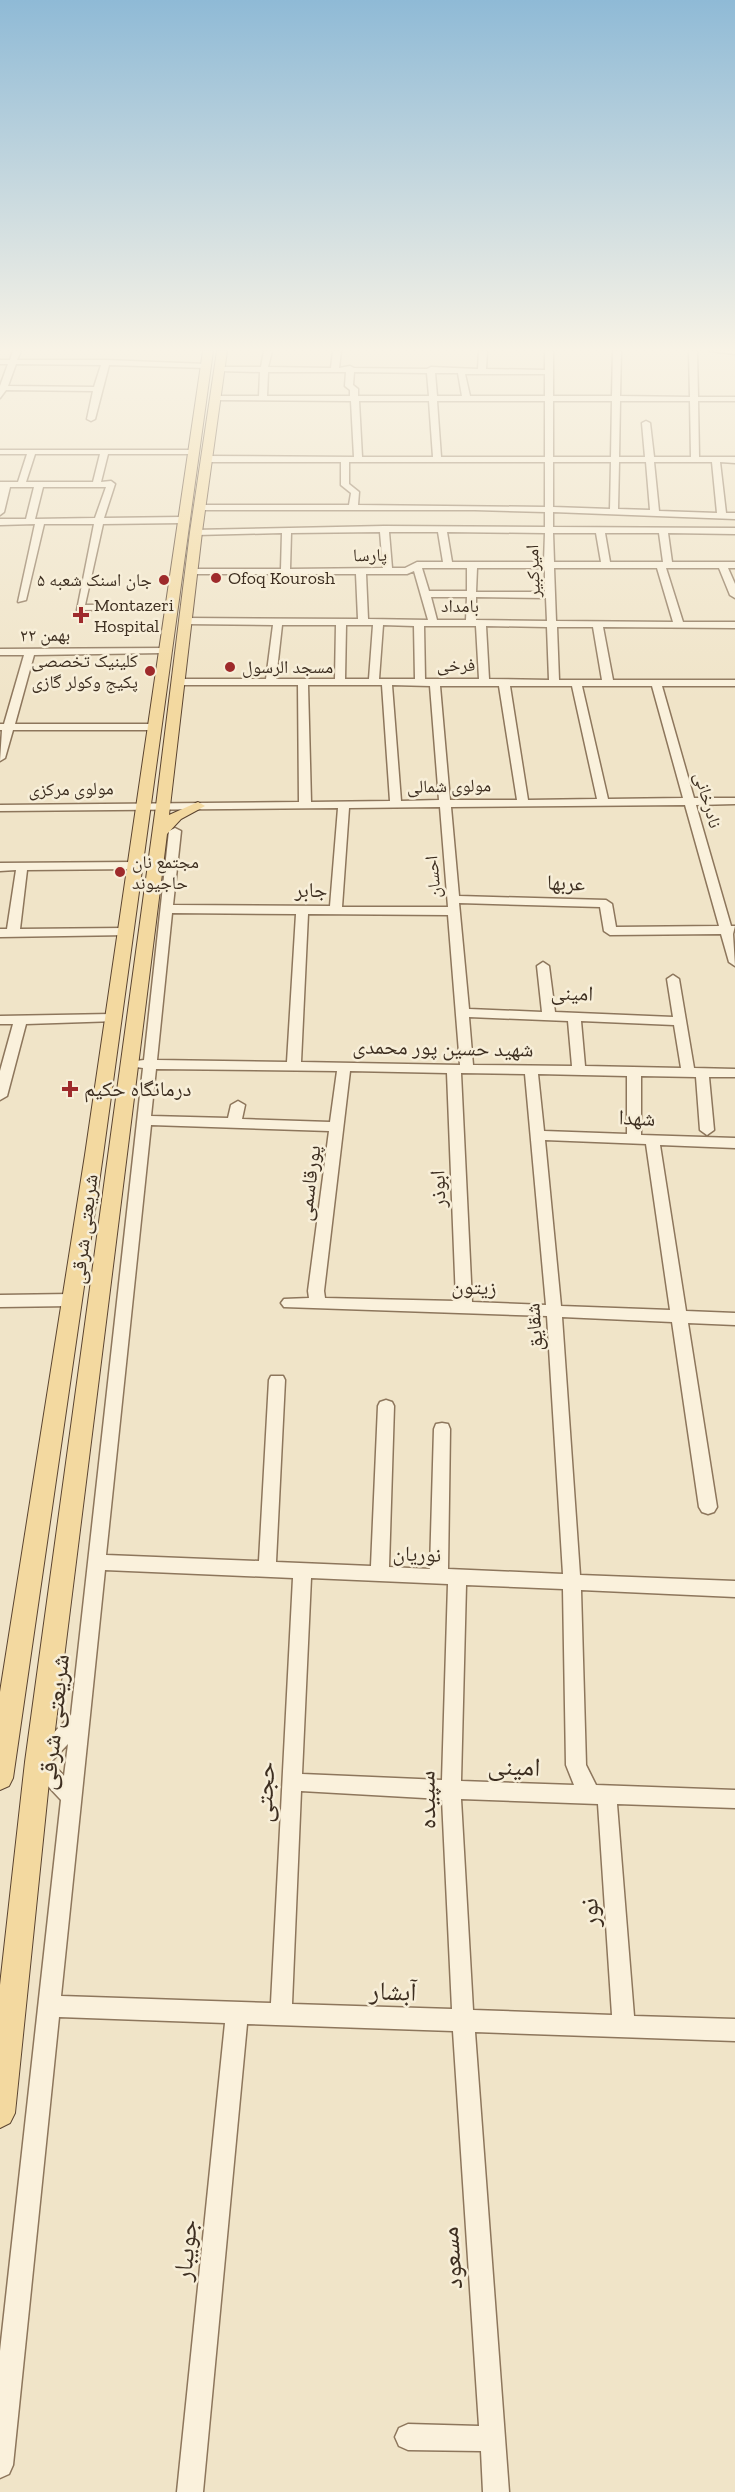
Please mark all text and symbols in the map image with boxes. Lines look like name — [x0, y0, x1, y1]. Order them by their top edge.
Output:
street label: پارسا — [353, 544, 387, 566]
street label: امیرکبیر — [521, 544, 545, 599]
place label: Ofoq Kourosh — [228, 567, 335, 589]
place label: جان اسنک شعبه ۵ — [37, 569, 152, 591]
marker: Ofoq Kourosh — [209, 571, 223, 585]
marker: جان اسنک شعبه ۵ — [157, 573, 171, 587]
place label: Montazeri Hospital — [94, 594, 174, 637]
street label: بامداد — [441, 595, 479, 617]
marker: Montazeri Hospital — [72, 606, 90, 624]
street label: ۲۲ بهمن — [20, 624, 70, 646]
place label: کلینیک تخصصی پکیج وکولر گازی — [31, 650, 139, 694]
street label: فرخی — [437, 654, 475, 676]
place label: مسجد الرسول — [242, 656, 333, 678]
marker: مسجد الرسول — [223, 660, 237, 674]
marker: کلینیک تخصصی پکیج وکولر گازی — [143, 664, 157, 678]
street label: نادرخانی — [690, 769, 726, 831]
street label: مولوی شمالی — [407, 774, 491, 798]
street label: مولوی مرکزی — [28, 777, 114, 801]
place label: مجتمع نان حاجیوند — [132, 851, 199, 894]
street label: احسان — [420, 855, 446, 899]
marker: مجتمع نان حاجیوند — [113, 865, 127, 879]
street label: عربها — [546, 869, 586, 896]
street label: جابر — [294, 877, 327, 902]
street label: امینی — [550, 979, 594, 1007]
street label: شهید حسین پور محمدی — [352, 1033, 534, 1063]
place label: درمانگاه حکیم — [84, 1076, 191, 1103]
marker: درمانگاه حکیم — [61, 1080, 79, 1098]
street label: شهدا — [618, 1104, 656, 1131]
street label: پورقاسمی — [291, 1144, 327, 1222]
street label: ابوذر — [424, 1170, 451, 1209]
street label: شریعتی شرقی — [64, 1173, 104, 1285]
street label: زیتون — [451, 1273, 497, 1300]
street label: شقایق — [519, 1302, 549, 1352]
street label: نوریان — [392, 1540, 442, 1567]
street label: شریعتی شرقی — [30, 1652, 76, 1792]
street label: امینی — [487, 1749, 541, 1783]
street label: حجتی — [246, 1761, 282, 1823]
street label: سپیده — [409, 1770, 443, 1830]
street label: نور — [572, 1897, 606, 1930]
street label: آبشار — [368, 1974, 419, 2008]
street label: جویبار — [166, 2218, 204, 2283]
street label: مسعود — [433, 2226, 469, 2290]

